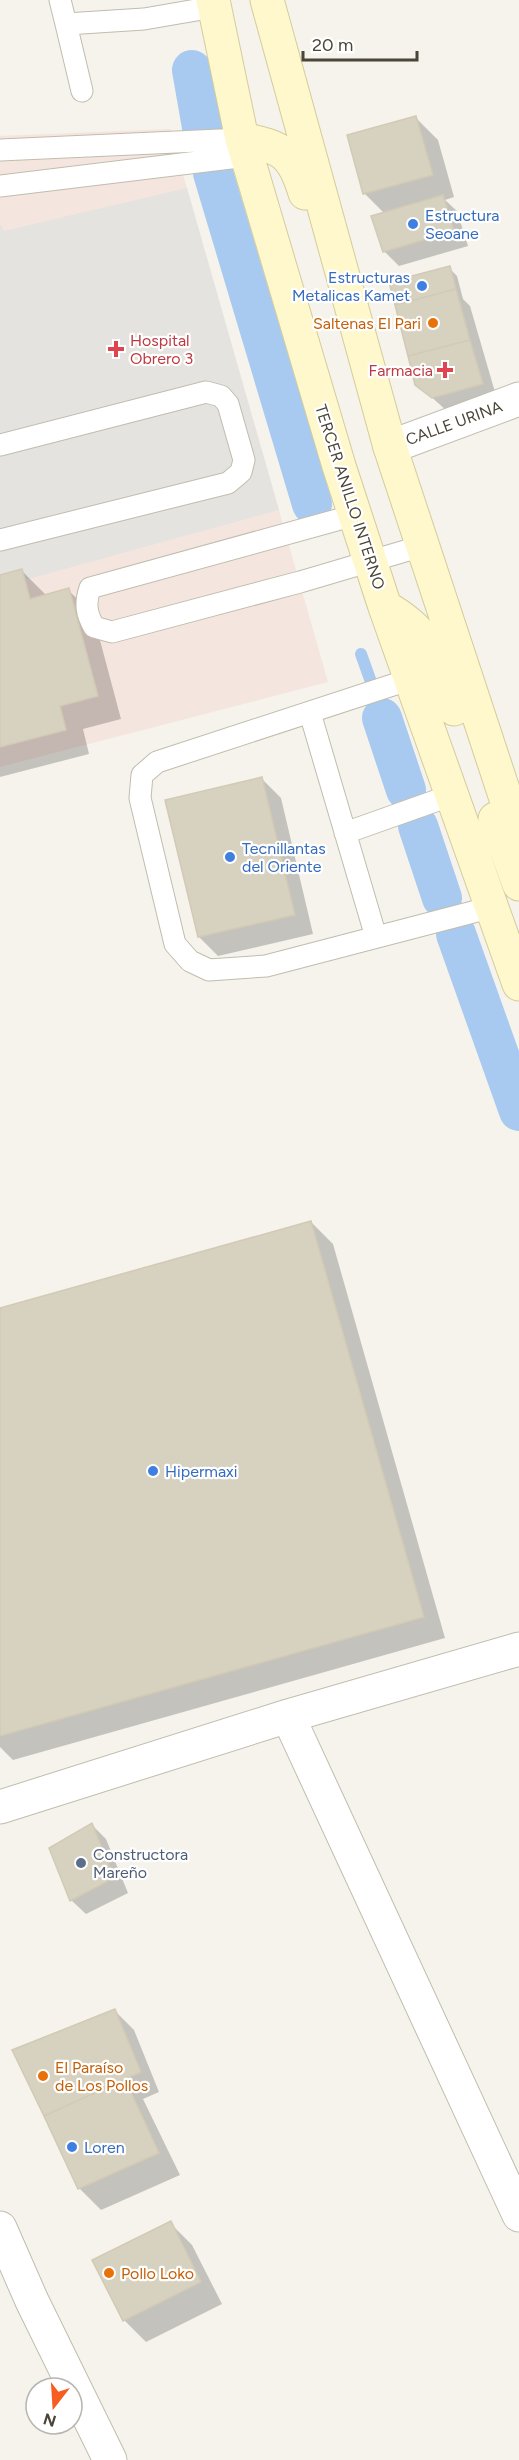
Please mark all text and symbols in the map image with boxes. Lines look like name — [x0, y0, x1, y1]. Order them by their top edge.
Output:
scale bar — [303, 24, 417, 62]
text: 20 m — [312, 34, 353, 56]
place label: Estructura Seoane — [425, 206, 500, 243]
marker: Estructura Seoane — [406, 217, 420, 231]
place label: Estructuras Metalicas Kamet — [292, 268, 410, 305]
marker: Estructuras Metalicas Kamet — [415, 279, 429, 293]
place label: Saltenas El Pari — [313, 314, 421, 333]
marker: Saltenas El Pari — [426, 316, 440, 330]
place label: Hospital Obrero 3 — [130, 331, 193, 368]
marker: Hospital Obrero 3 — [107, 340, 125, 358]
place label: Farmacia — [369, 361, 433, 380]
marker: Farmacia — [438, 363, 452, 377]
street label: CALLE URINA — [403, 397, 505, 449]
street label: TERCER ANILLO INTERNO — [311, 402, 389, 592]
place label: Tecnillantas del Oriente — [242, 839, 326, 876]
marker: Tecnillantas del Oriente — [223, 850, 237, 864]
place label: Hipermaxi — [165, 1462, 237, 1481]
marker: Hipermaxi — [146, 1464, 160, 1478]
place label: Constructora Mareño — [93, 1845, 188, 1882]
marker: Constructora Mareño — [74, 1856, 88, 1870]
place label: El Paraíso de Los Pollos — [55, 2058, 148, 2095]
marker: El Paraíso de Los Pollos — [36, 2069, 50, 2083]
place label: Loren — [84, 2138, 125, 2157]
marker: Loren — [65, 2140, 79, 2154]
place label: Pollo Loko — [121, 2264, 194, 2283]
marker: Pollo Loko — [102, 2266, 116, 2280]
north arrow — [24, 2376, 84, 2436]
text: N — [41, 2409, 58, 2431]

